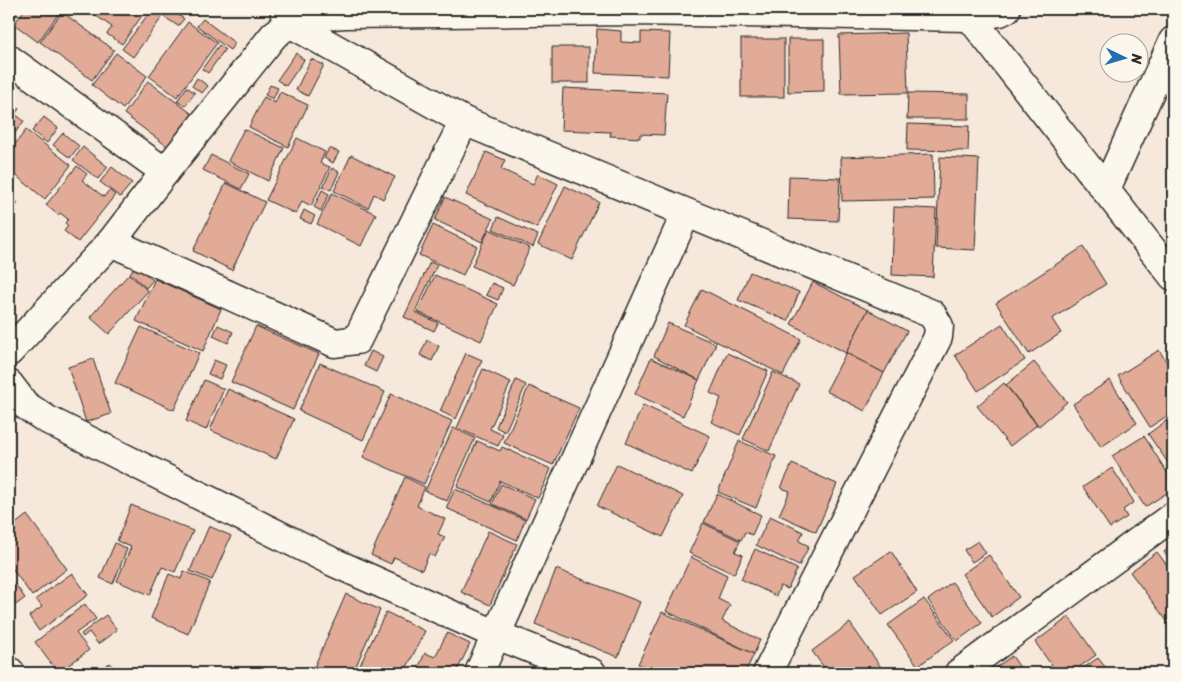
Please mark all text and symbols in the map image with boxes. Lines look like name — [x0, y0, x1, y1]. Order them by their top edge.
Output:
north arrow — [1100, 32, 1150, 82]
text: N — [1124, 52, 1149, 65]

